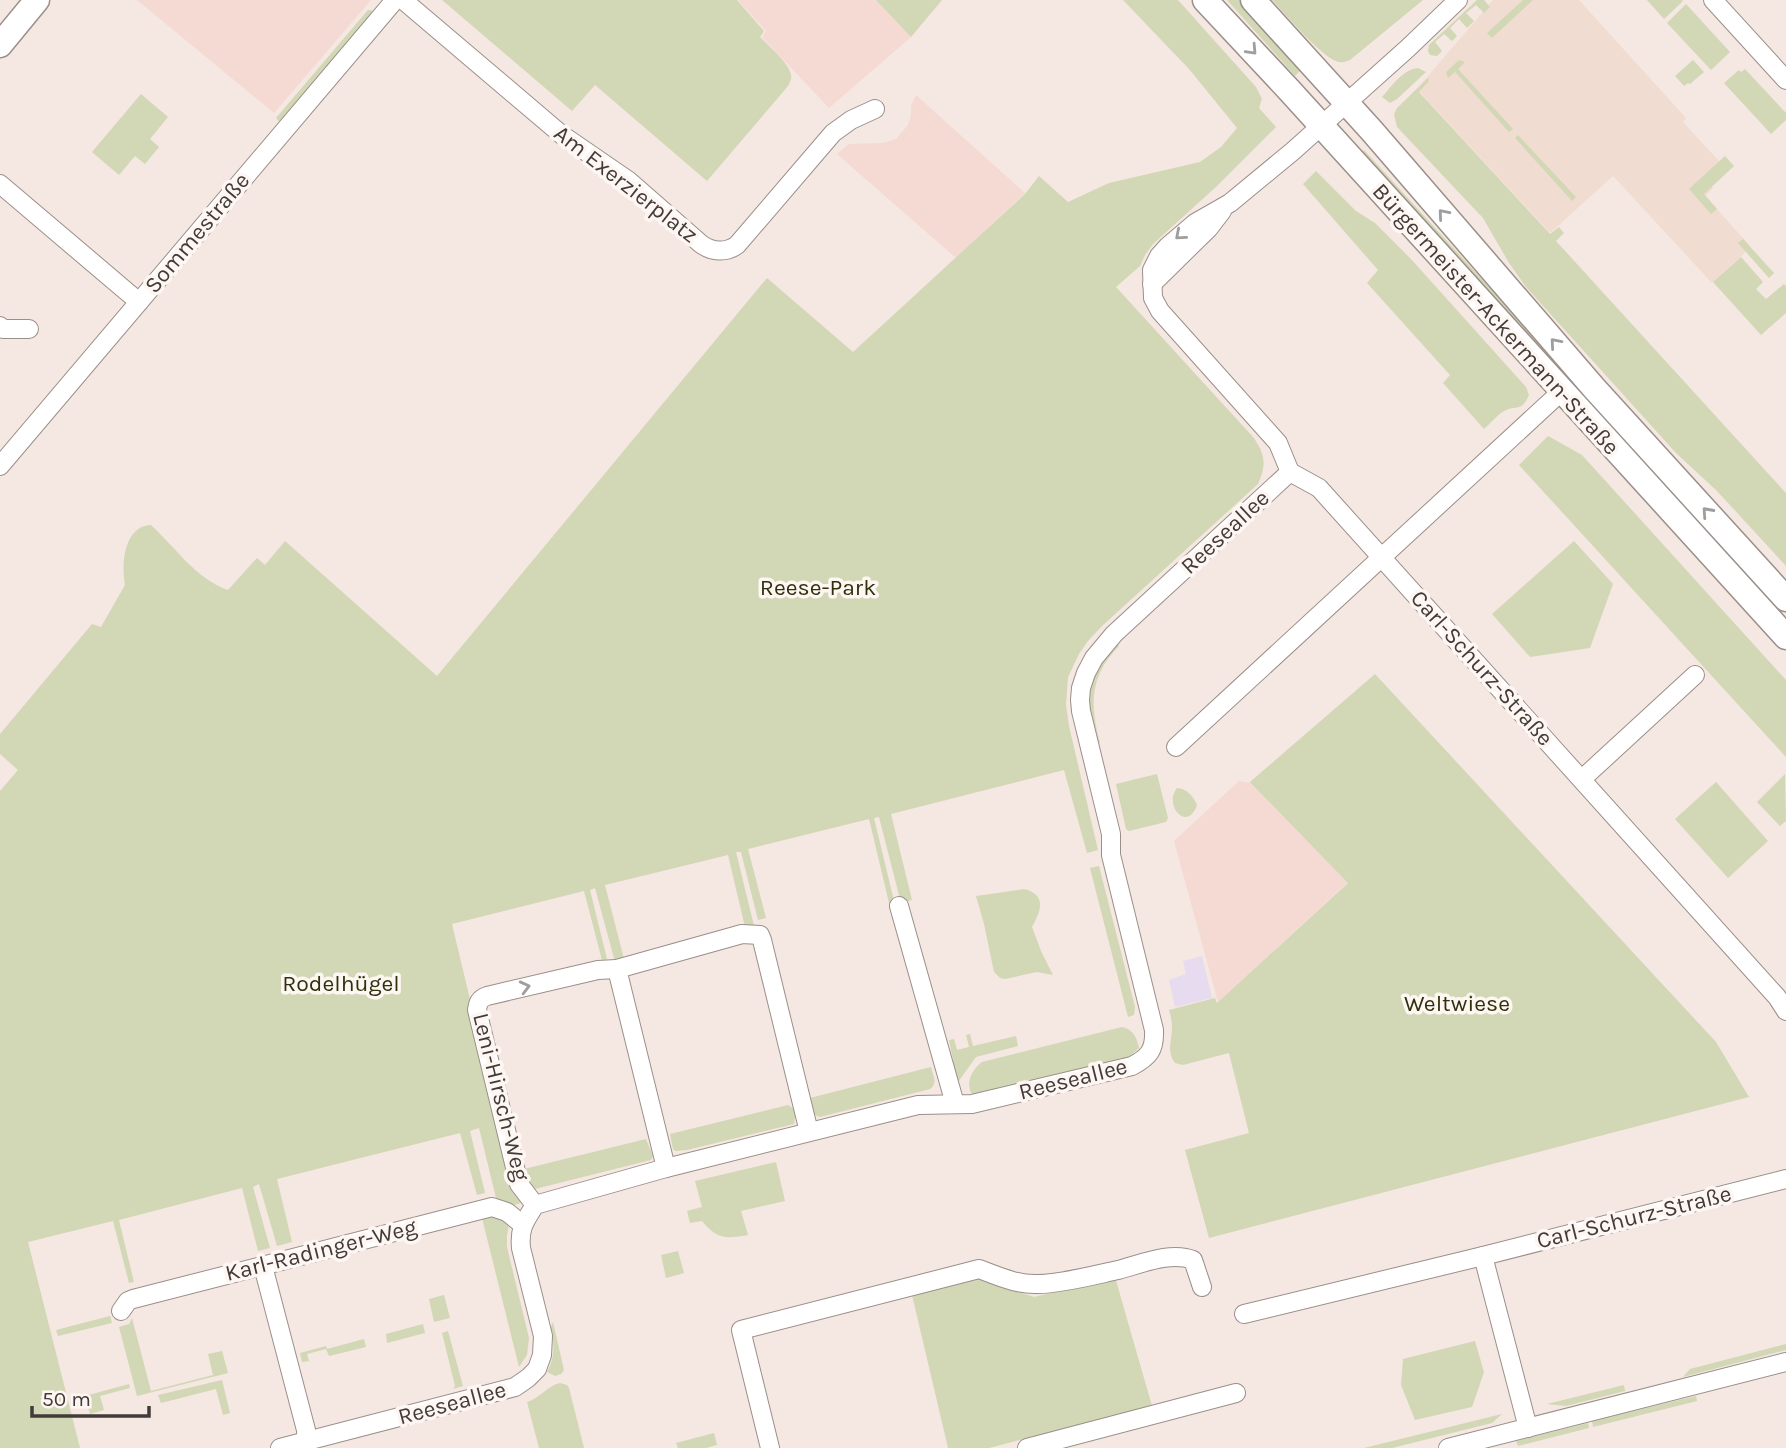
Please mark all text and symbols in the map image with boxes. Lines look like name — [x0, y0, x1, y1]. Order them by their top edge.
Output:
one-way arrow — [1243, 42, 1256, 55]
street label: Am Exerzierplatz — [549, 119, 703, 249]
street label: Sommestraße — [139, 167, 255, 299]
street label: Bürgermeister-Ackermann-Straße — [1367, 178, 1625, 460]
one-way arrow — [1439, 210, 1451, 223]
one-way arrow — [1175, 227, 1188, 239]
one-way arrow — [1551, 339, 1563, 352]
street label: Reeseallee — [1175, 484, 1275, 580]
one-way arrow — [1703, 507, 1715, 520]
park label: Reese-Park — [760, 574, 876, 601]
street label: Carl-Schurz-Straße — [1405, 585, 1559, 751]
park label: Rodelhügel — [282, 970, 400, 997]
one-way arrow — [519, 981, 531, 995]
park label: Weltwiese — [1404, 990, 1510, 1017]
street label: Leni-Hirsch-Weg — [467, 1010, 535, 1184]
street label: Reeseallee — [1016, 1053, 1130, 1105]
street label: Carl-Schurz-Straße — [1534, 1180, 1734, 1254]
street label: Karl-Radinger-Weg — [223, 1213, 419, 1287]
scale bar — [32, 1374, 149, 1418]
street label: Reeseallee — [395, 1376, 509, 1430]
text: 50 m — [42, 1387, 91, 1411]

